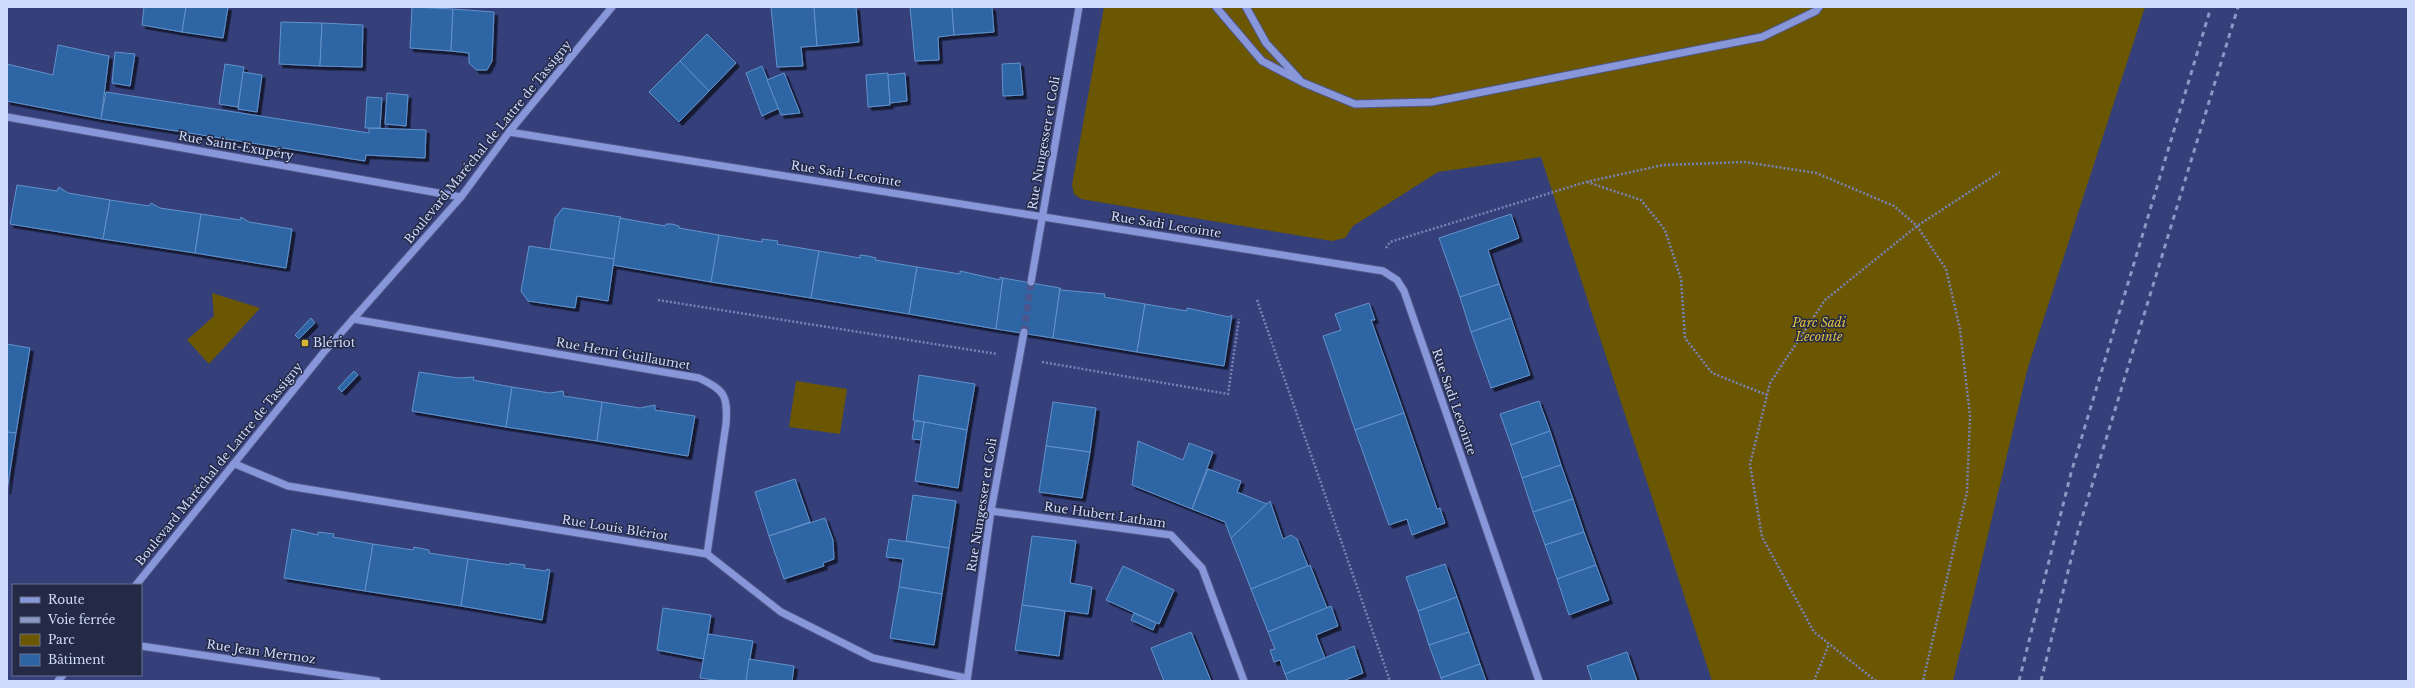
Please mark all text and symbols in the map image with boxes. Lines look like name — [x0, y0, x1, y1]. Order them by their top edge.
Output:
street label: Boulevard Maréchal de Lattre de Tassigny — [401, 37, 575, 246]
street label: Rue Nungesser et Coli — [1024, 75, 1063, 211]
street label: Rue Saint-Exupéry — [177, 128, 295, 163]
street label: Rue Sadi Lecointe — [790, 157, 902, 190]
street label: Rue Sadi Lecointe — [1110, 208, 1222, 241]
park label: Parc Sadi Lecointe — [1791, 315, 1847, 344]
street label: Rue Henri Guillaumet — [555, 334, 692, 373]
place label: Blériot — [313, 335, 356, 350]
marker: Blériot — [300, 338, 310, 348]
street label: Rue Sadi Lecointe — [1429, 347, 1480, 457]
street label: Boulevard Maréchal de Lattre de Tassigny — [132, 359, 306, 568]
street label: Rue Nungesser et Coli — [963, 437, 1000, 573]
street label: Rue Hubert Latham — [1043, 499, 1167, 530]
street label: Rue Louis Blériot — [561, 512, 670, 543]
legend — [12, 584, 142, 676]
text: Route — [48, 592, 85, 607]
text: Voie ferrée — [47, 612, 116, 627]
text: Parc — [48, 632, 75, 647]
street label: Rue Jean Mermoz — [205, 636, 317, 667]
text: Bâtiment — [48, 652, 106, 667]

